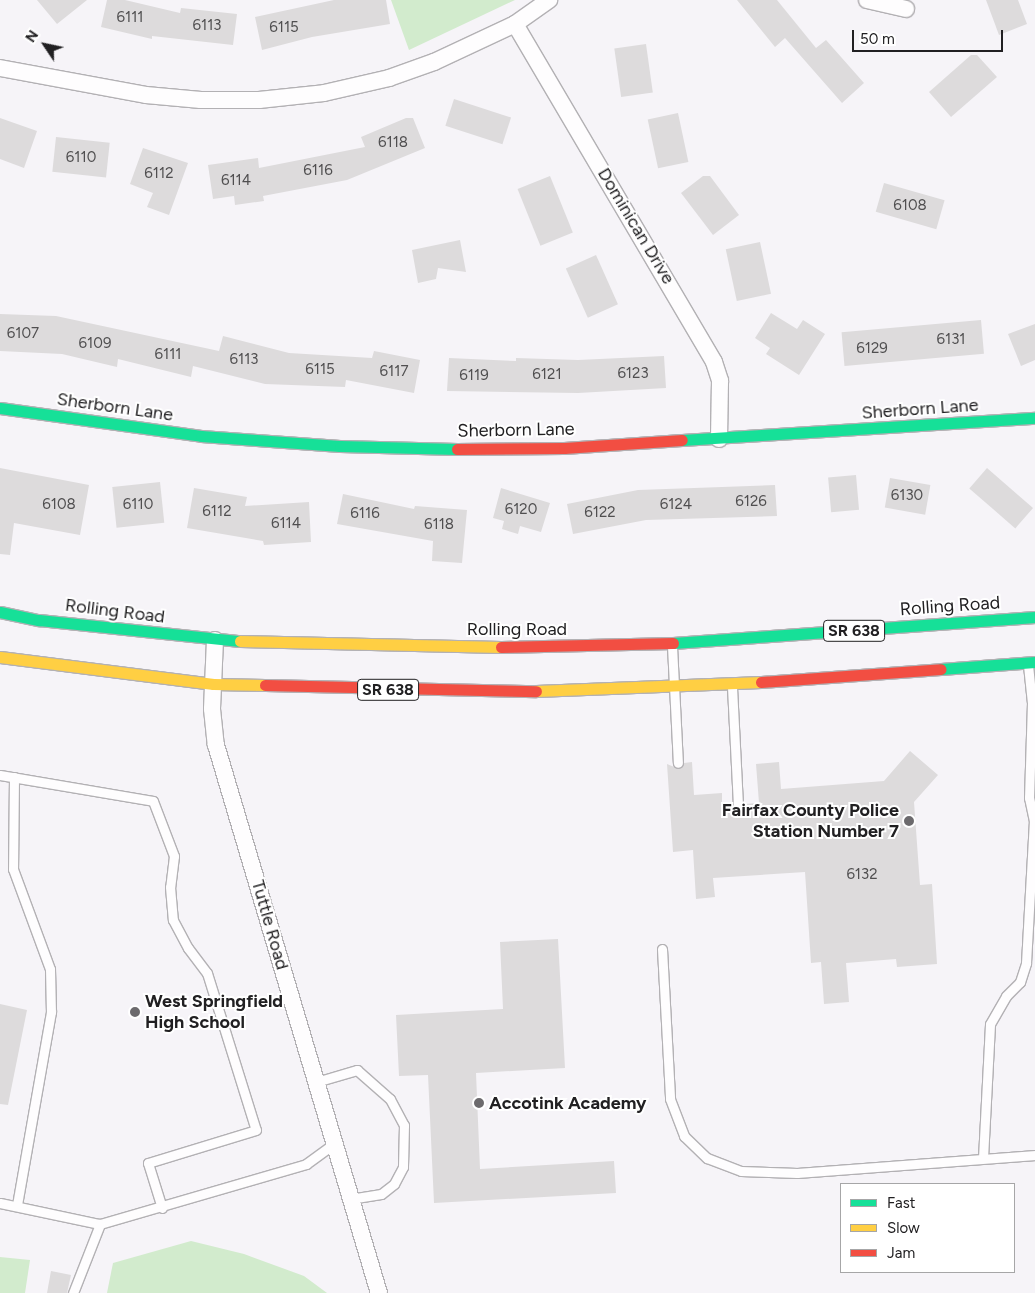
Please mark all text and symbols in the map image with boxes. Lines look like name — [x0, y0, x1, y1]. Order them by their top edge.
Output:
house number: 6111 — [116, 9, 144, 27]
house number: 6113 — [192, 17, 222, 35]
house number: 6115 — [269, 19, 299, 37]
north arrow — [20, 20, 70, 70]
scale bar — [855, 20, 1006, 52]
text: N — [22, 27, 42, 46]
text: 50 m — [860, 30, 895, 48]
house number: 6118 — [378, 134, 408, 152]
house number: 6110 — [66, 149, 96, 167]
house number: 6116 — [303, 162, 333, 180]
street label: Dominican Drive — [593, 164, 679, 288]
house number: 6112 — [144, 165, 174, 183]
house number: 6114 — [221, 172, 251, 190]
house number: 6108 — [893, 197, 927, 215]
house number: 6107 — [7, 325, 39, 343]
house number: 6131 — [936, 331, 966, 349]
house number: 6109 — [79, 335, 111, 353]
house number: 6129 — [856, 340, 888, 358]
house number: 6111 — [154, 346, 182, 364]
house number: 6113 — [229, 351, 259, 369]
house number: 6115 — [305, 361, 335, 379]
house number: 6117 — [380, 363, 408, 381]
house number: 6123 — [617, 365, 649, 383]
house number: 6121 — [532, 366, 562, 384]
house number: 6119 — [459, 367, 489, 385]
street label: Sherborn Lane — [56, 388, 174, 426]
street label: Sherborn Lane — [861, 394, 979, 424]
street label: Sherborn Lane — [457, 418, 575, 442]
house number: 6130 — [891, 487, 923, 505]
house number: 6126 — [735, 493, 767, 511]
house number: 6108 — [42, 496, 76, 514]
house number: 6110 — [123, 496, 153, 514]
house number: 6124 — [660, 496, 692, 514]
house number: 6120 — [505, 501, 537, 519]
house number: 6112 — [202, 503, 232, 521]
house number: 6122 — [584, 504, 616, 522]
house number: 6116 — [350, 505, 380, 523]
house number: 6114 — [271, 515, 301, 533]
house number: 6118 — [424, 516, 454, 534]
street label: Rolling Road — [899, 592, 1001, 620]
street label: Rolling Road — [64, 594, 166, 628]
street label: Rolling Road — [467, 618, 567, 640]
road number: SR 638 — [823, 618, 885, 644]
road number: SR 638 — [357, 676, 419, 704]
place label: Fairfax County Police Station Number 7 — [722, 800, 899, 842]
marker: Fairfax County Police Station Number 7 — [903, 815, 915, 827]
house number: 6132 — [846, 866, 878, 884]
street label: Tuttle Road — [247, 878, 293, 972]
place label: West Springfield High School — [145, 991, 283, 1034]
marker: West Springfield High School — [129, 1006, 141, 1018]
place label: Accotink Academy — [489, 1092, 646, 1114]
marker: Accotink Academy — [473, 1097, 485, 1109]
legend — [840, 1183, 1015, 1273]
text: Fast — [887, 1194, 915, 1212]
text: Slow — [887, 1219, 920, 1237]
text: Jam — [887, 1244, 915, 1262]

